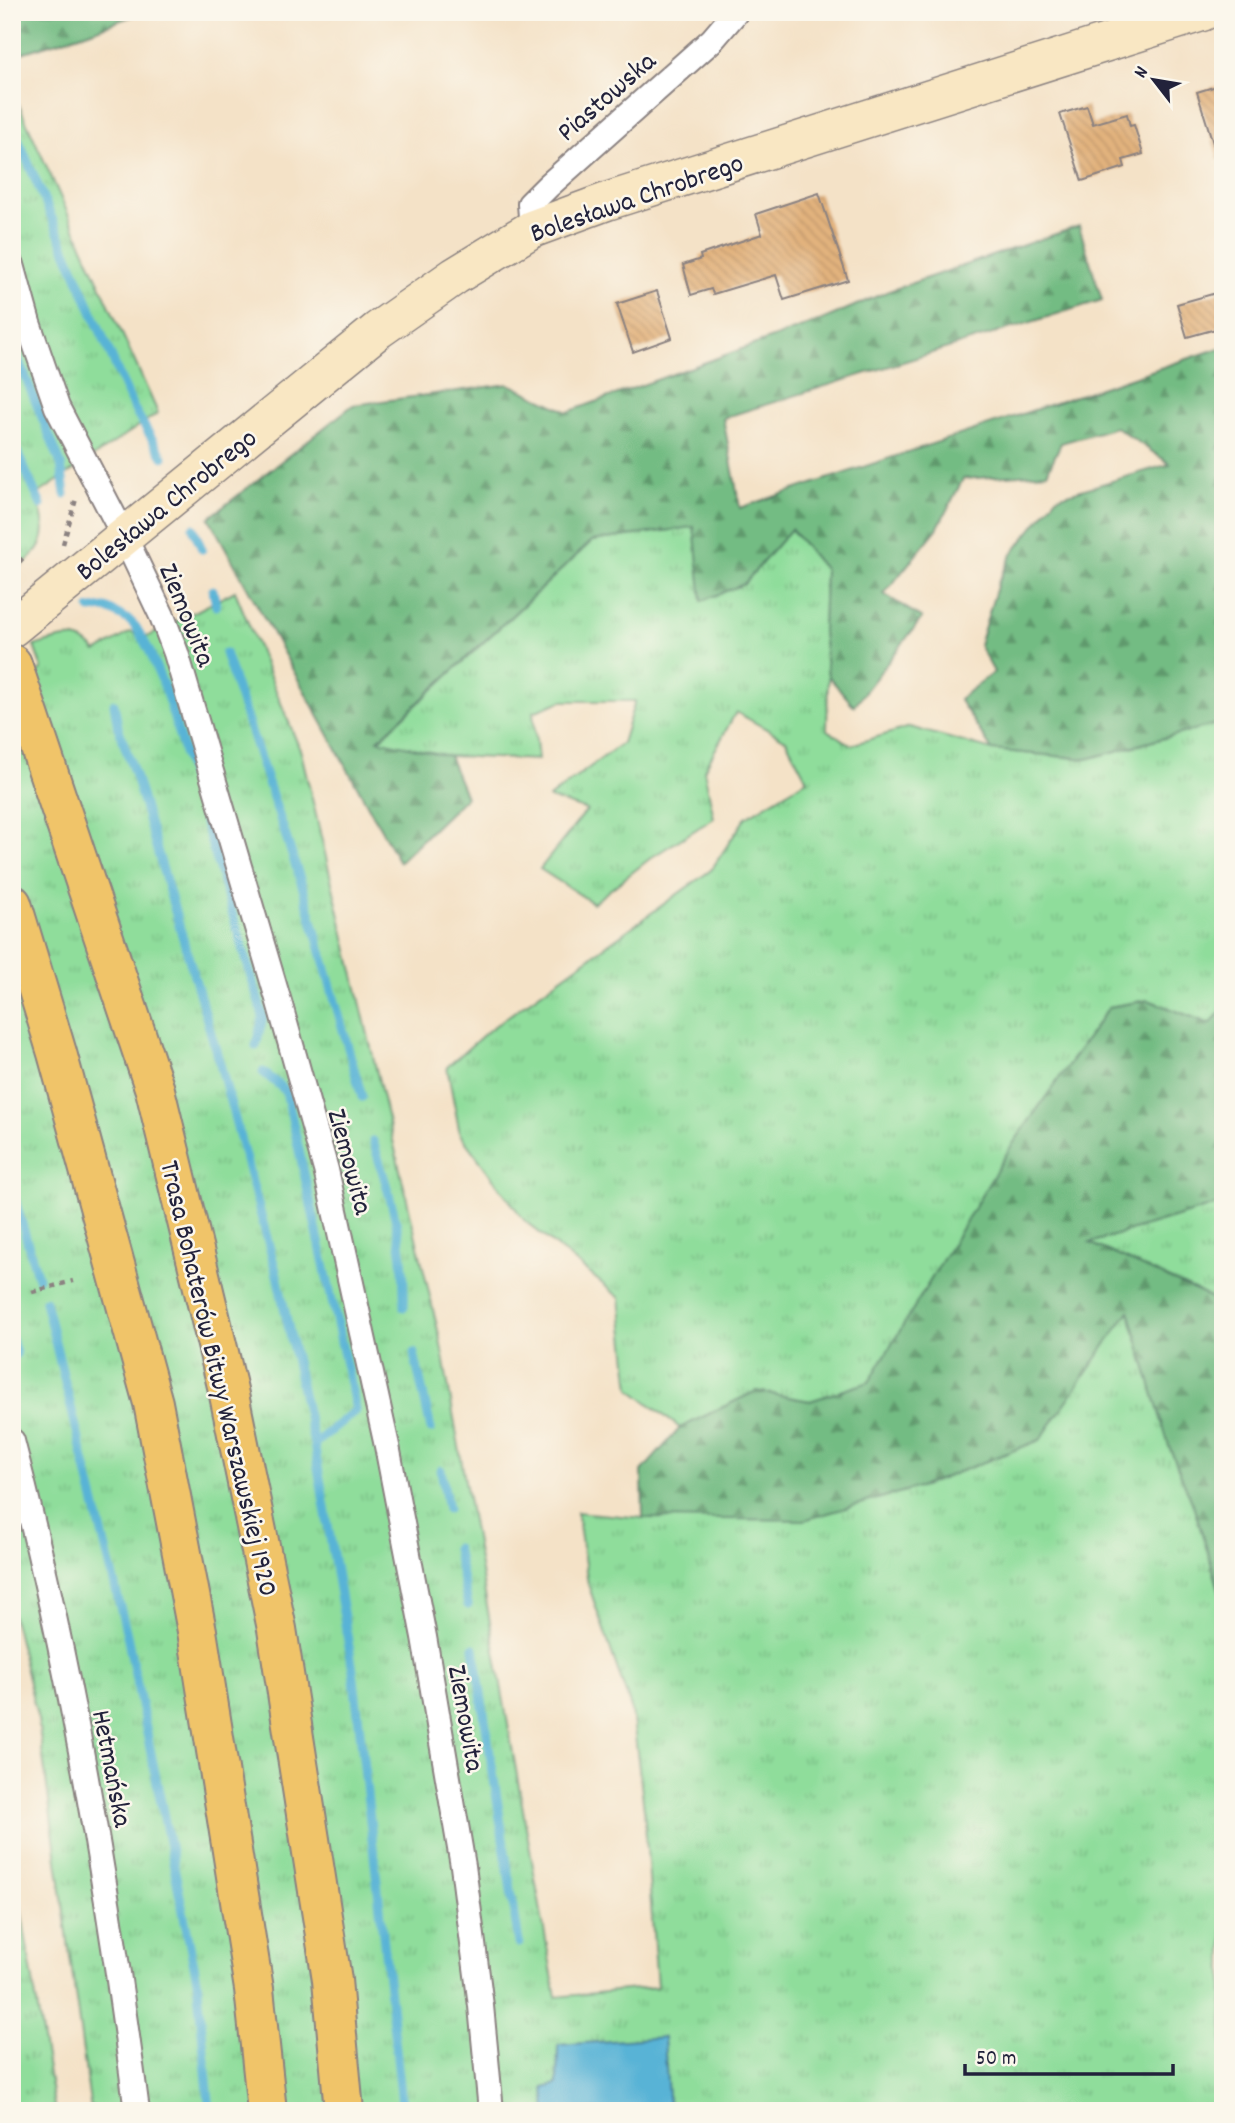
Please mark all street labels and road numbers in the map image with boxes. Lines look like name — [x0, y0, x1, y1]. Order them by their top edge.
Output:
street label: Piastowska — [550, 44, 667, 153]
street label: Bolesława Chrobrego — [526, 145, 750, 256]
street label: Bolesława Chrobrego — [69, 421, 268, 593]
street label: Ziemowita — [146, 558, 223, 674]
street label: Ziemowita — [314, 1105, 381, 1221]
street label: Trasa Bohaterów Bitwy Warszawskiej 1920 — [146, 1157, 286, 1601]
street label: Ziemowita — [434, 1662, 492, 1776]
street label: Hetmańska — [78, 1707, 140, 1832]

